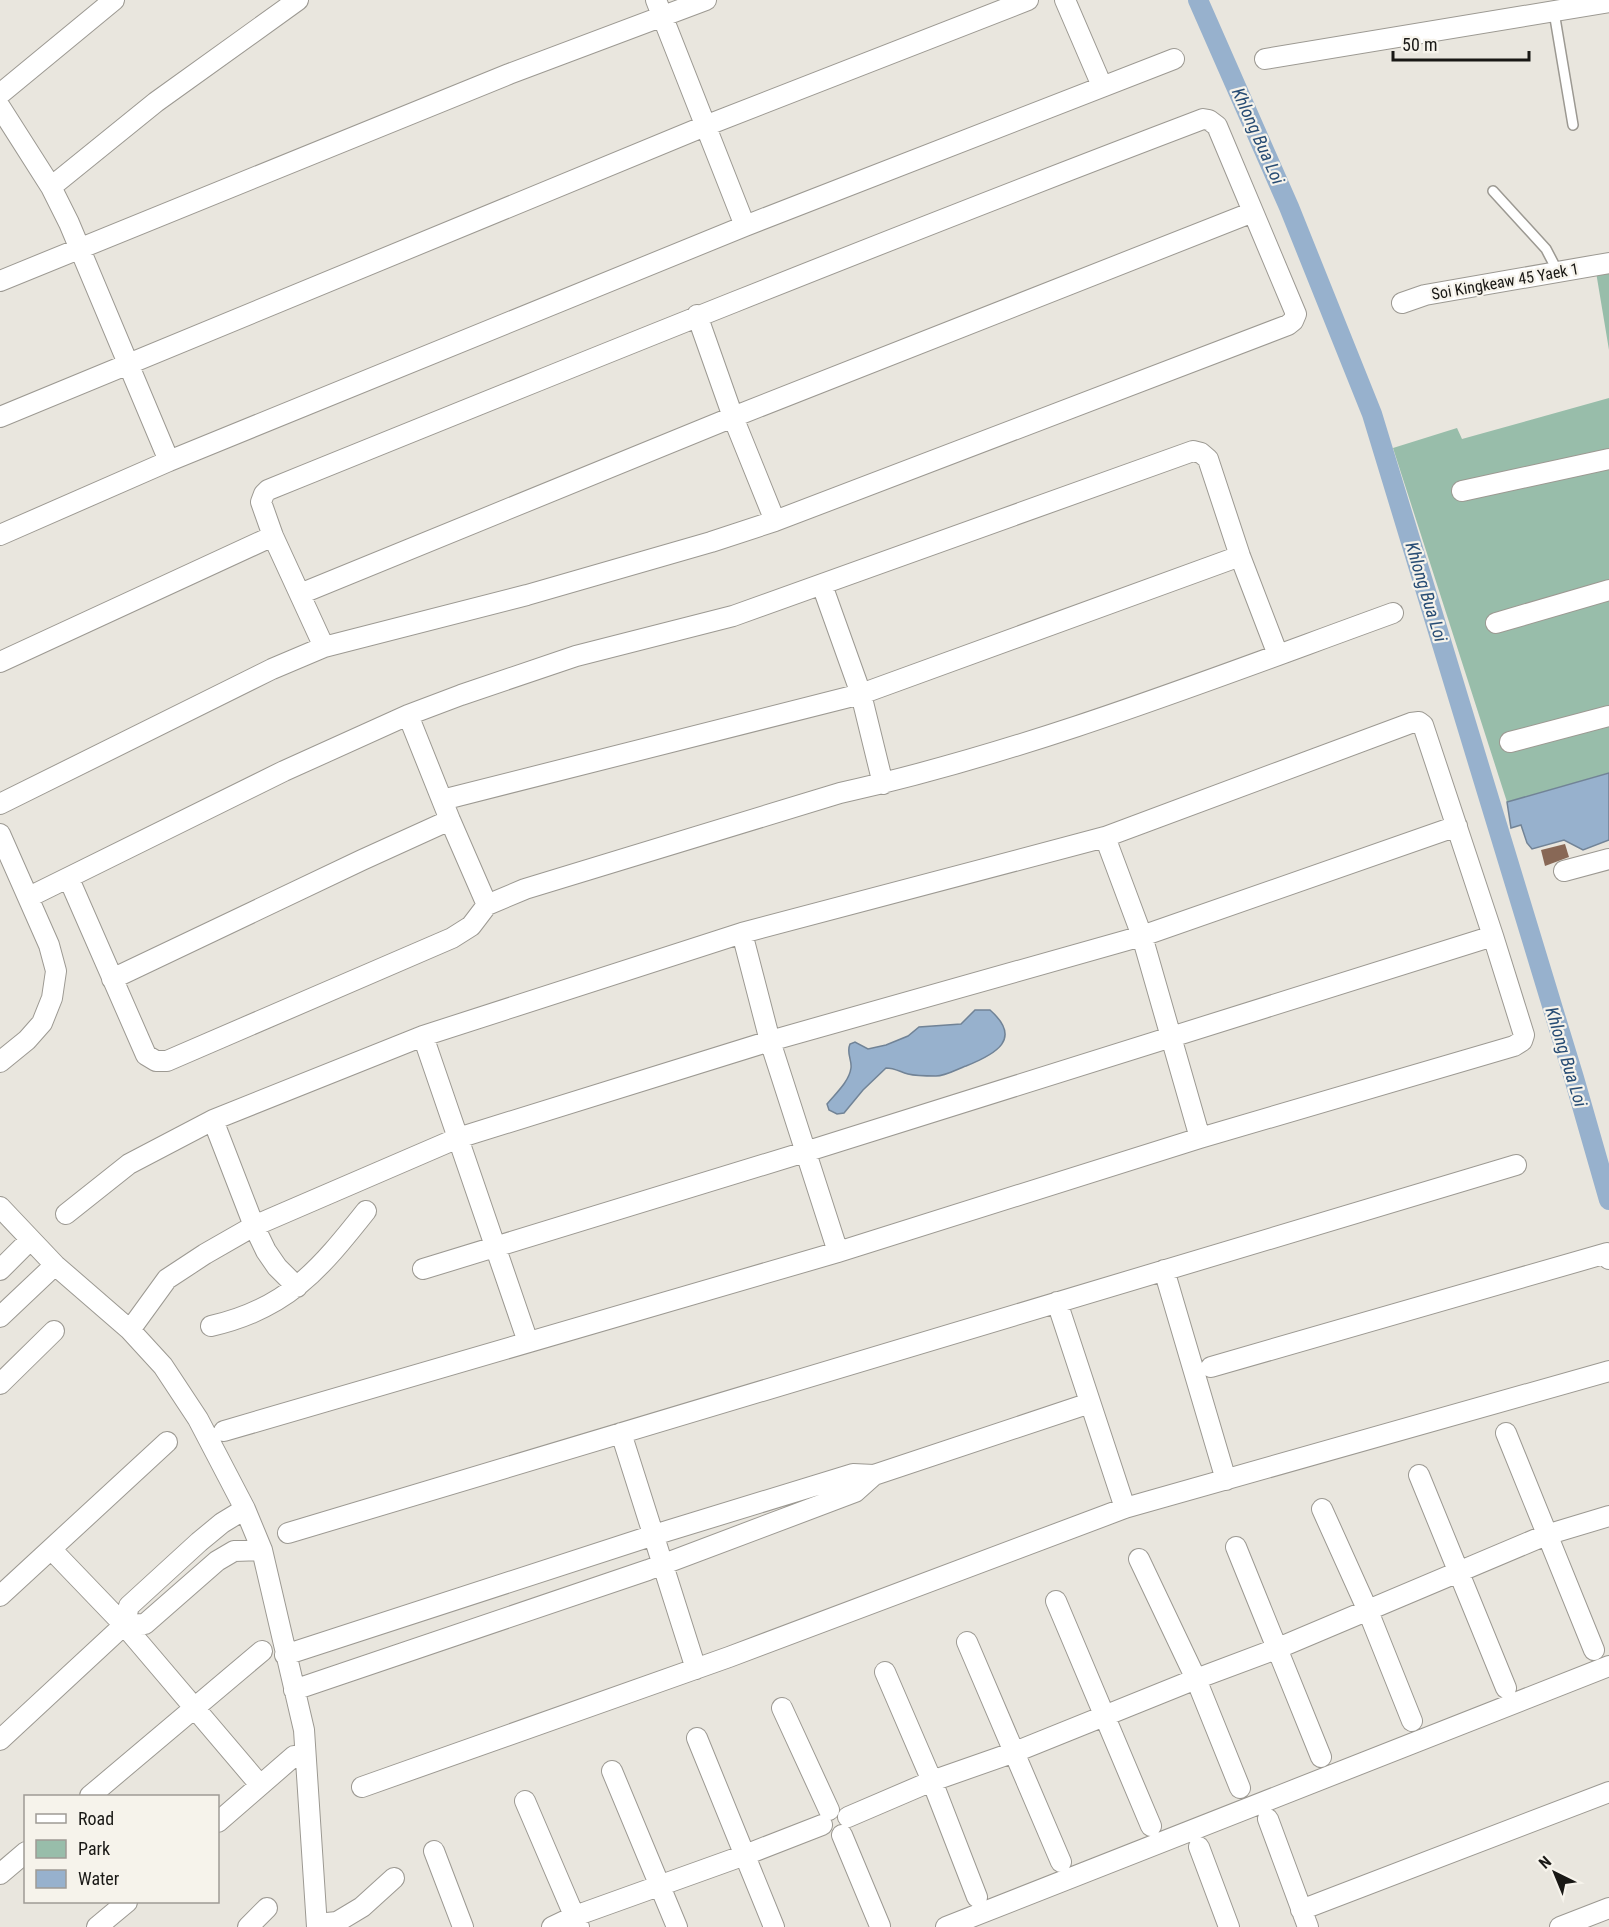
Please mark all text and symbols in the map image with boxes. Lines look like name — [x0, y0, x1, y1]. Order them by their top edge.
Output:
scale bar — [1393, 24, 1530, 62]
text: 50 m — [1402, 34, 1437, 55]
water label: Khlong Bua Loi — [1228, 84, 1289, 188]
street label: Soi Kingkeaw 45 Yaek 1 — [1430, 259, 1580, 304]
water label: Khlong Bua Loi — [1401, 539, 1452, 645]
water label: Khlong Bua Loi — [1541, 1004, 1592, 1110]
legend — [24, 1795, 219, 1903]
text: Road — [78, 1808, 114, 1829]
text: Park — [78, 1838, 110, 1859]
north arrow — [1525, 1843, 1585, 1903]
text: N — [1535, 1852, 1555, 1873]
text: Water — [78, 1868, 120, 1889]

